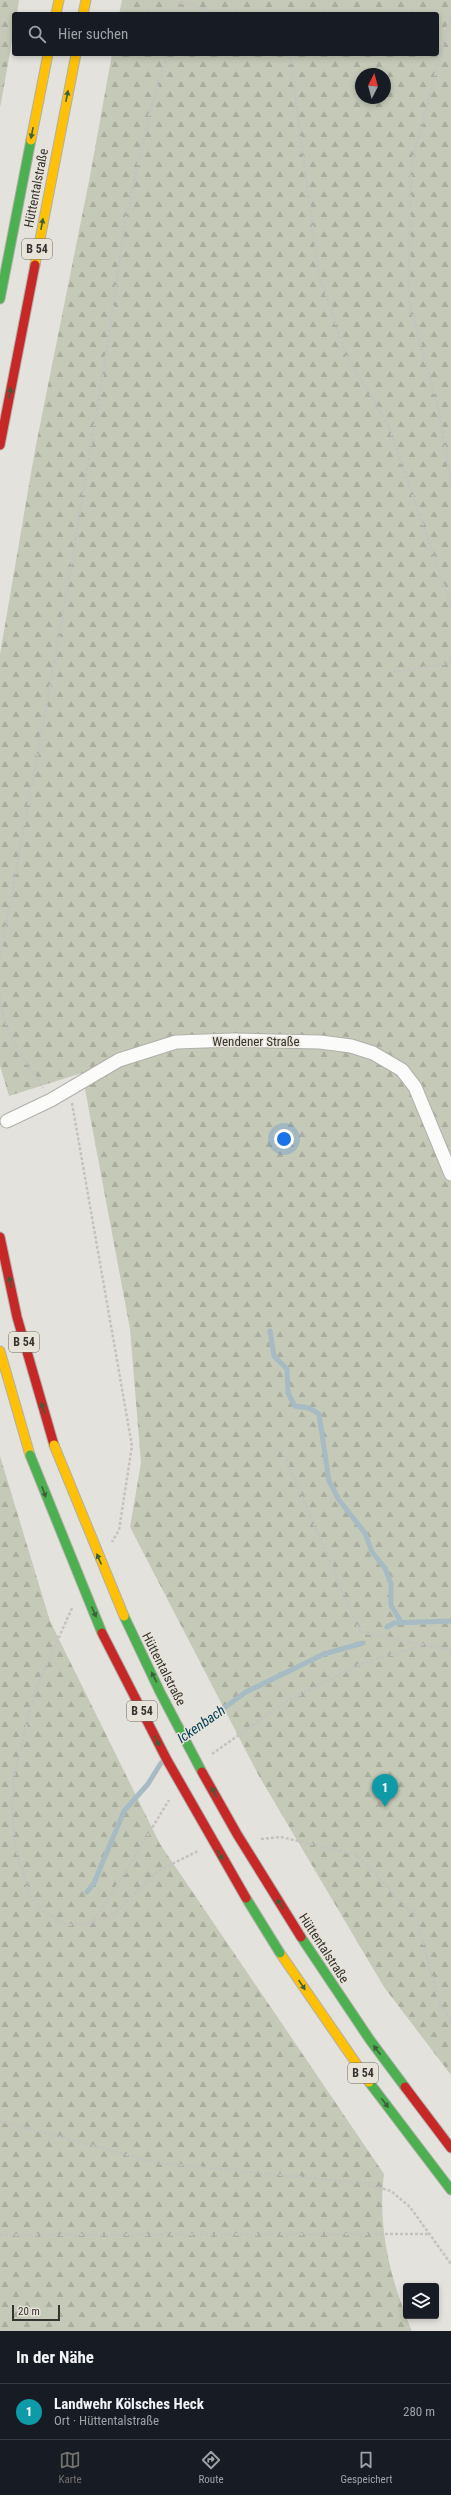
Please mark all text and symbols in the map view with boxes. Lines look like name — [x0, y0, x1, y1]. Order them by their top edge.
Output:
search box — [12, 12, 439, 56]
icon: search — [26, 23, 48, 45]
text: Hier suchen — [58, 25, 128, 43]
north arrow — [355, 68, 391, 104]
one-way arrow — [65, 90, 71, 102]
one-way arrow — [29, 127, 35, 140]
street label: Hüttentalstraße — [21, 147, 51, 229]
one-way arrow — [40, 218, 46, 230]
road number: B 54 — [22, 239, 52, 259]
one-way arrow — [7, 386, 13, 399]
street label: Wendener Straße — [212, 1034, 300, 1049]
your location — [274, 1129, 294, 1149]
one-way arrow — [6, 1276, 12, 1288]
road number: B 54 — [9, 1332, 39, 1352]
one-way arrow — [40, 1402, 46, 1414]
one-way arrow — [42, 1486, 48, 1498]
one-way arrow — [96, 1554, 102, 1565]
one-way arrow — [91, 1606, 97, 1618]
street label: Hüttentalstraße — [139, 1630, 189, 1708]
one-way arrow — [151, 1671, 157, 1683]
road number: B 54 — [127, 1701, 157, 1721]
water label: Ickenbach — [174, 1702, 228, 1746]
one-way arrow — [154, 1736, 160, 1747]
pin: 1 — [372, 1774, 398, 1807]
one-way arrow — [211, 1786, 218, 1798]
one-way arrow — [216, 1850, 224, 1860]
one-way arrow — [277, 1898, 284, 1910]
street label: Hüttentalstraße — [296, 1910, 352, 1986]
one-way arrow — [298, 1980, 306, 1991]
one-way arrow — [373, 2045, 381, 2055]
road number: B 54 — [348, 2063, 378, 2083]
one-way arrow — [380, 2098, 388, 2108]
map controls — [403, 2283, 439, 2319]
button: layers — [403, 2283, 439, 2319]
scale bar — [12, 2303, 60, 2322]
text: 20 m — [18, 2305, 40, 2318]
text: In der Nähe — [16, 2347, 94, 2367]
text: Landwehr Kölsches Heck — [54, 2395, 204, 2413]
text: 1 — [26, 2404, 32, 2419]
text: 280 m — [403, 2404, 435, 2419]
text: Ort · Hüttentalstraße — [54, 2413, 159, 2428]
tab: Karte — [58, 2449, 82, 2486]
tab: Route — [199, 2449, 224, 2486]
tab: Gespeichert — [340, 2449, 393, 2486]

